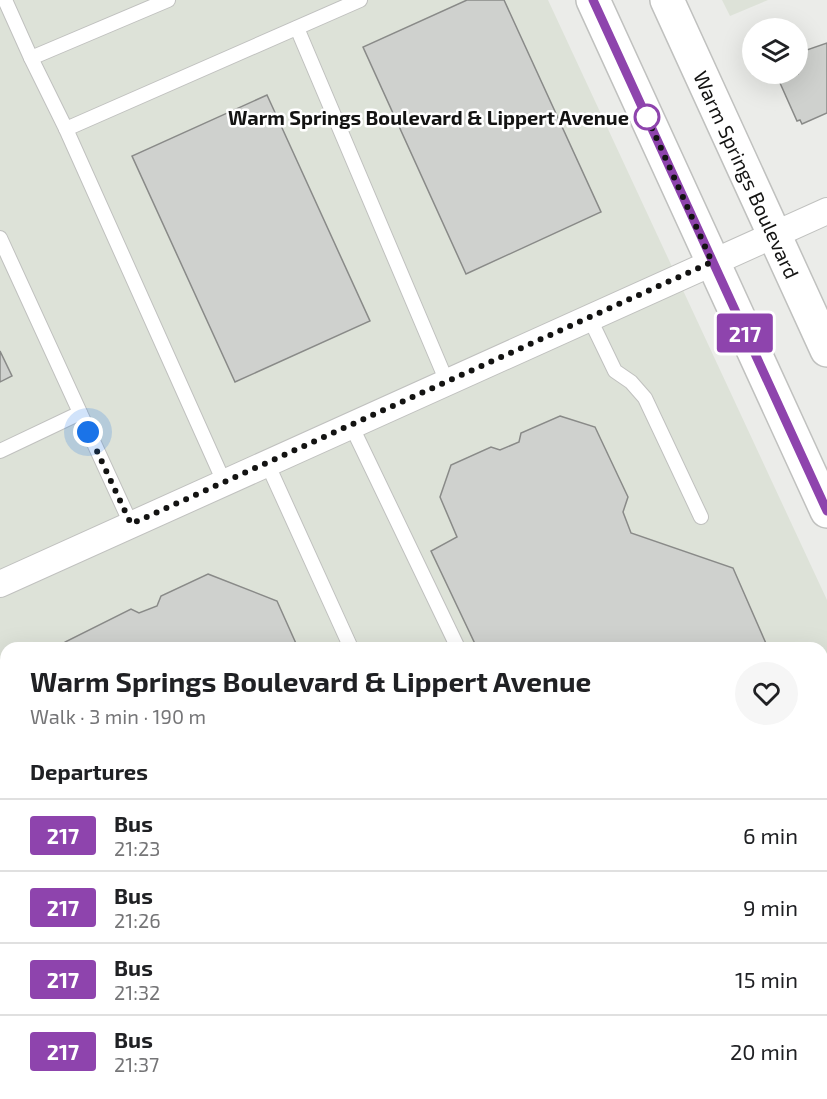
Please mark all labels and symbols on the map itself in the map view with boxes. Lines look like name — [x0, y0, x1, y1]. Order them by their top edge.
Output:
street label: Warm Springs Boulevard — [689, 67, 805, 282]
marker: Warm Springs Boulevard & Lippert Avenue — [634, 104, 660, 130]
place label: Warm Springs Boulevard & Lippert Avenue — [228, 105, 629, 129]
line badge: 217 — [710, 314, 780, 352]
your location — [73, 417, 103, 447]

